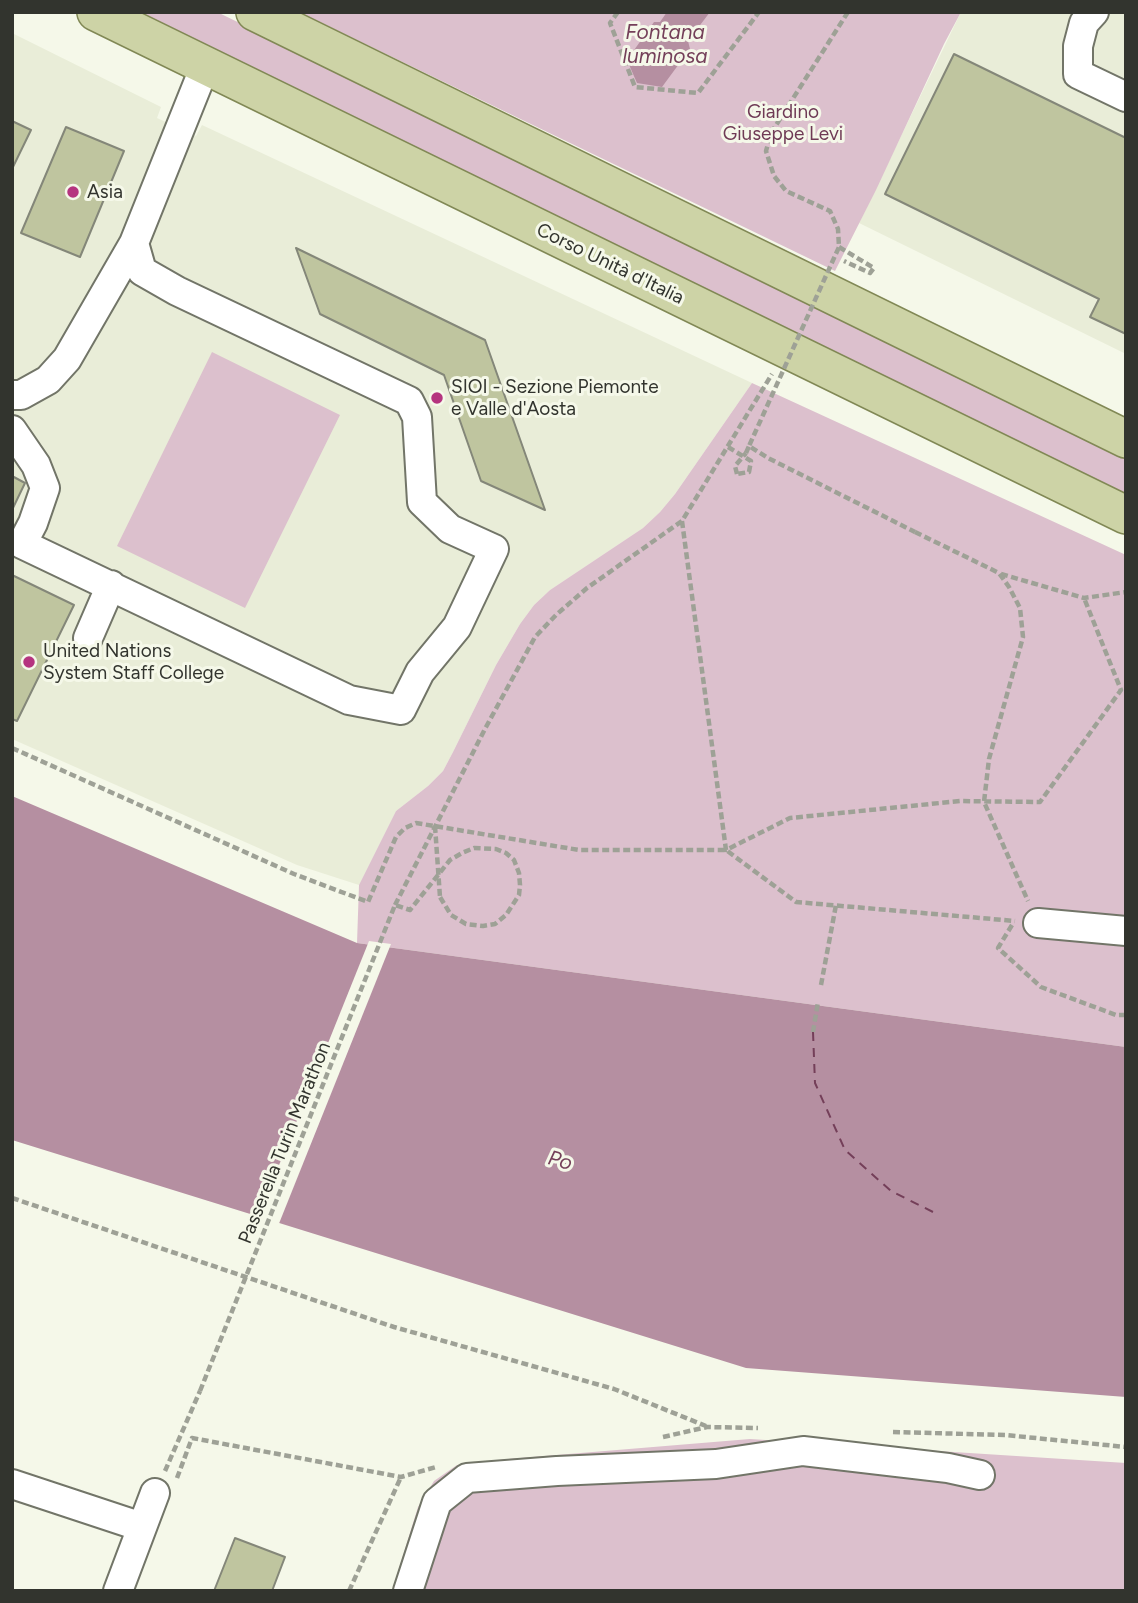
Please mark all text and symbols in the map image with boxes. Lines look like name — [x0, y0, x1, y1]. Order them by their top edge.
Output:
water label: Fontana luminosa — [622, 20, 708, 70]
park label: Giardino Giuseppe Levi — [723, 101, 843, 145]
place label: Asia — [87, 181, 123, 203]
marker: Asia — [65, 184, 81, 200]
street label: Corso Unità d'Italia — [533, 219, 687, 309]
place label: SIOI - Sezione Piemonte e Valle d'Aosta — [451, 376, 659, 420]
marker: SIOI - Sezione Piemonte e Valle d'Aosta — [429, 390, 445, 406]
place label: United Nations System Staff College — [43, 640, 224, 684]
marker: United Nations System Staff College — [21, 654, 37, 670]
street label: Passerella Turin Marathon — [234, 1039, 336, 1247]
water label: Po — [545, 1146, 575, 1176]

